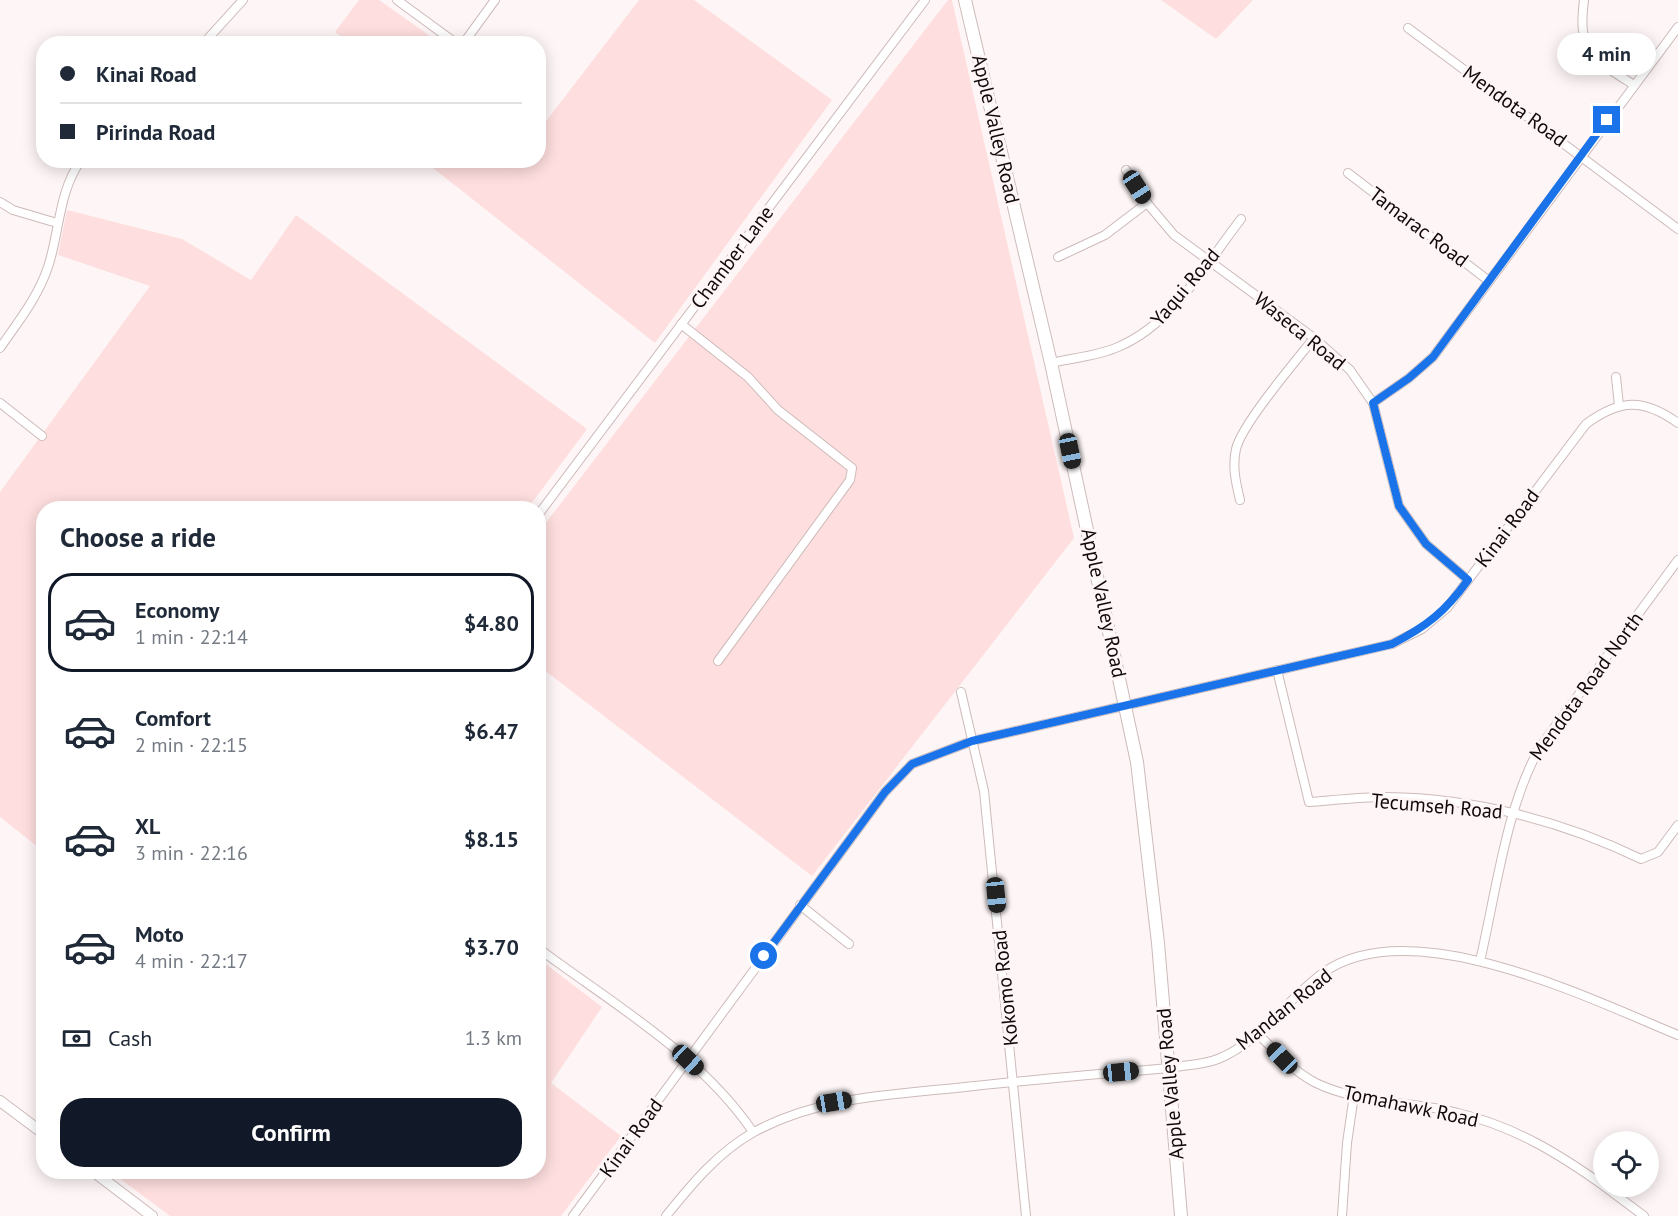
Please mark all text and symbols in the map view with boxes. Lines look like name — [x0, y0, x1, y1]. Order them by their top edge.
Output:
callout: 4 min — [1558, 33, 1656, 75]
text: 4 min — [1582, 41, 1631, 67]
street label: Apple Valley Road — [966, 52, 1026, 206]
street label: Mendota Road — [1458, 59, 1572, 153]
text: Kinai Road — [96, 60, 197, 88]
route end — [1593, 106, 1620, 133]
text: Pirinda Road — [96, 118, 215, 146]
car — [1120, 167, 1154, 207]
street label: Tamarac Road — [1364, 181, 1474, 273]
street label: Chamber Lane — [685, 200, 779, 314]
street label: Yaqui Road — [1145, 243, 1225, 331]
street label: Waseca Road — [1249, 286, 1351, 376]
car — [1057, 432, 1083, 470]
street label: Kinai Road — [1469, 484, 1545, 572]
text: Choose a ride — [60, 520, 216, 554]
street label: Apple Valley Road — [1075, 526, 1133, 680]
icon: car — [63, 596, 117, 650]
text: Economy — [135, 596, 219, 624]
street label: Mendota Road North — [1523, 607, 1649, 765]
text: $4.80 — [464, 609, 519, 637]
text: 1 min · 22:14 — [135, 624, 248, 650]
icon: car — [63, 704, 117, 758]
text: Comfort — [135, 704, 211, 732]
text: $6.47 — [464, 717, 519, 745]
text: 2 min · 22:15 — [135, 732, 248, 758]
street label: Tecumseh Road — [1370, 787, 1504, 825]
icon: car — [63, 812, 117, 866]
text: XL — [135, 812, 160, 840]
text: $8.15 — [464, 825, 519, 853]
text: 3 min · 22:16 — [135, 840, 248, 866]
car — [985, 876, 1007, 914]
icon: car — [63, 920, 117, 974]
text: Moto — [135, 920, 184, 948]
street label: Kokomo Road — [986, 929, 1024, 1047]
text: $3.70 — [464, 933, 519, 961]
route start — [750, 942, 777, 969]
text: 4 min · 22:17 — [135, 948, 248, 974]
street label: Mandan Road — [1231, 962, 1337, 1056]
street label: Apple Valley Road — [1150, 1007, 1190, 1161]
icon: cash — [60, 1022, 93, 1055]
text: Cash — [108, 1024, 152, 1052]
text: 1.3 km — [465, 1025, 522, 1051]
car — [1263, 1039, 1301, 1077]
car — [669, 1041, 707, 1079]
car — [1102, 1061, 1140, 1083]
street label: Tomahawk Road — [1341, 1079, 1481, 1133]
car — [815, 1090, 853, 1114]
street label: Kinai Road — [594, 1093, 668, 1183]
button: Confirm — [60, 1098, 522, 1167]
map controls — [1593, 1131, 1659, 1197]
button: locate — [1593, 1131, 1659, 1197]

